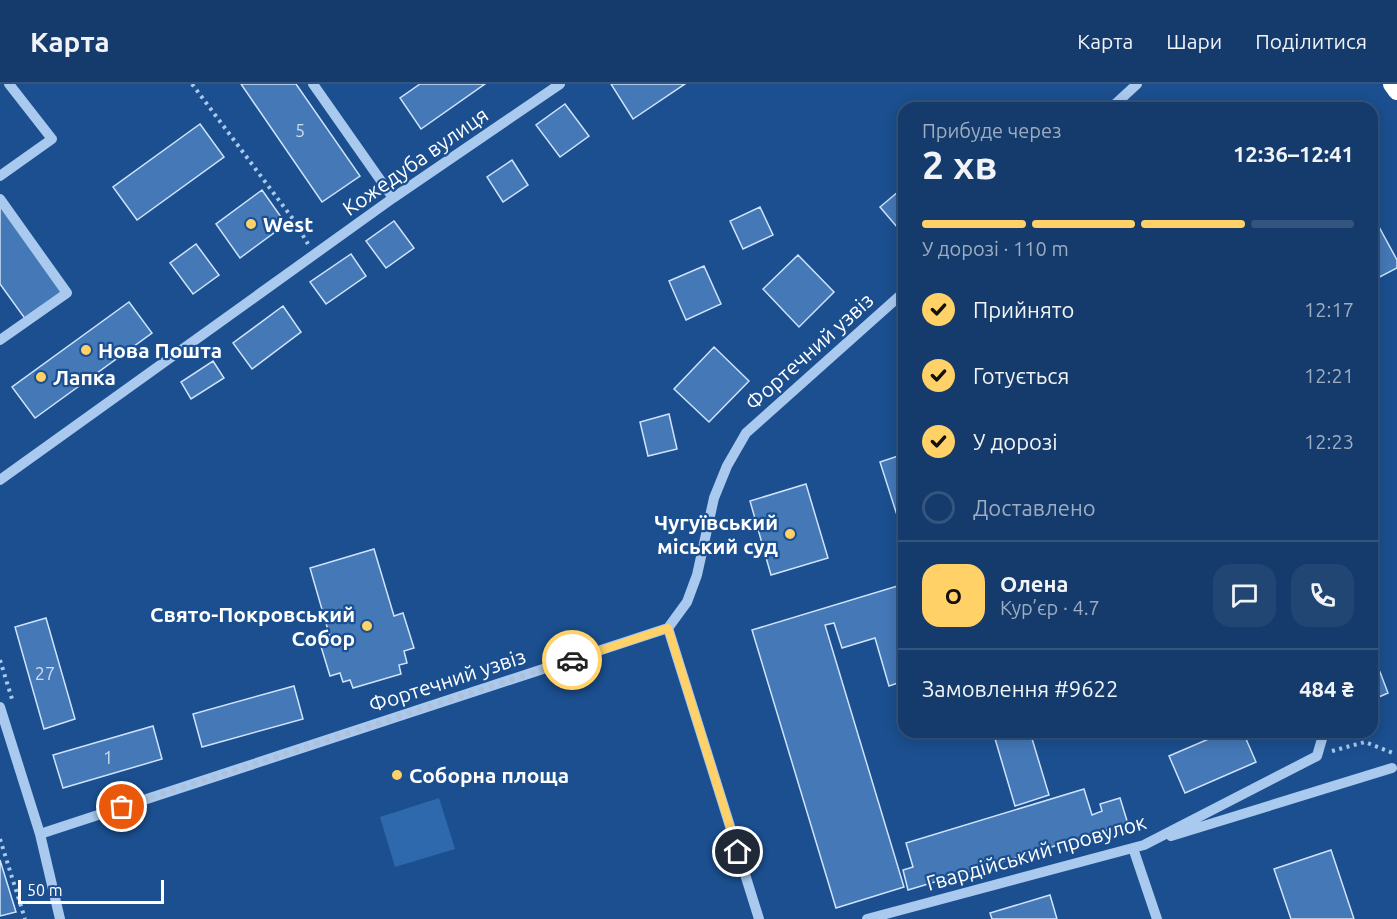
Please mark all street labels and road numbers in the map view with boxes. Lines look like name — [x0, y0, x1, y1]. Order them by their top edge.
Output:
street label: Кожедуба вулиця — [338, 102, 492, 220]
street label: Фортечний узвіз — [740, 287, 878, 415]
street label: Фортечний узвіз — [366, 643, 528, 717]
street label: Гвардійський провулок — [923, 809, 1149, 895]

